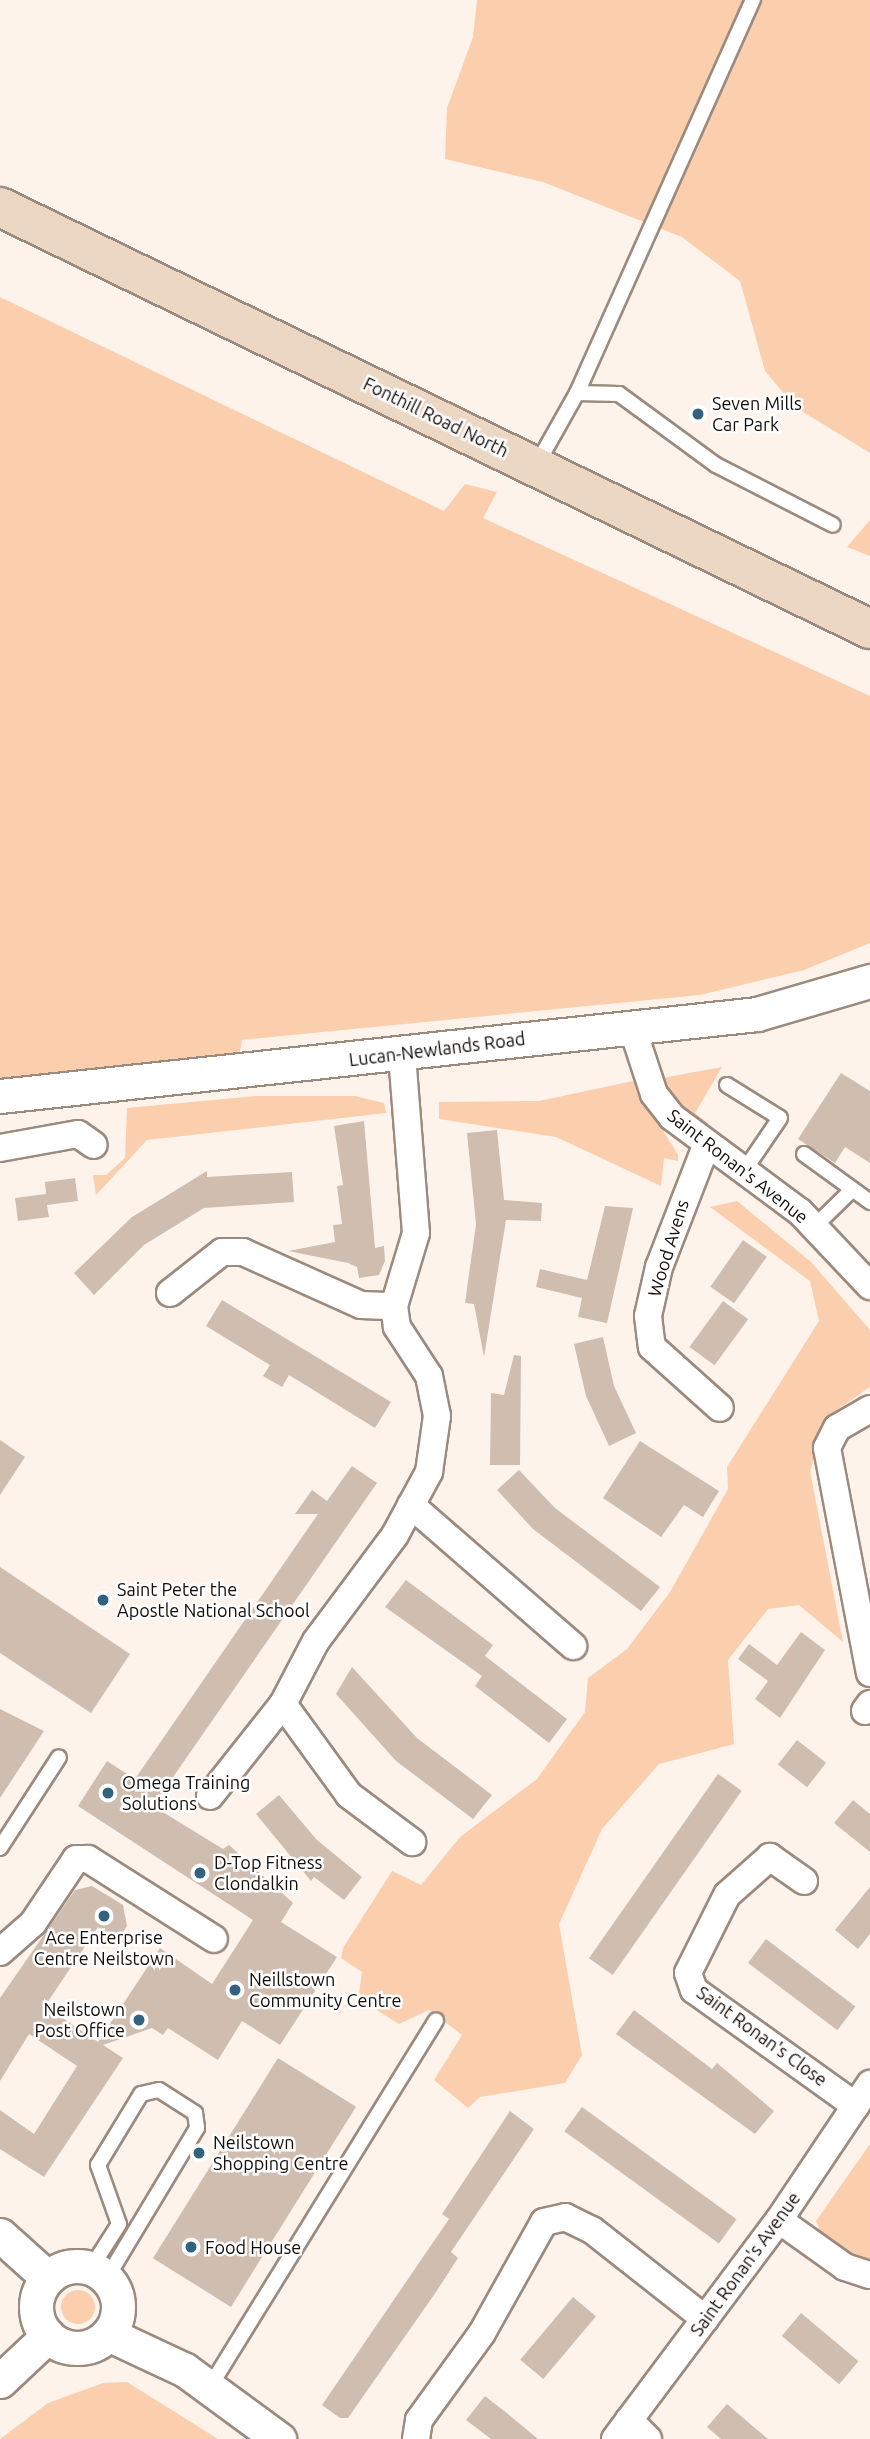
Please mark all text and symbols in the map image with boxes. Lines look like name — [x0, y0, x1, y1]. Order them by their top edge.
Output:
street label: Fonthill Road North — [360, 373, 512, 461]
place label: Seven Mills Car Park — [712, 393, 802, 436]
marker: Seven Mills Car Park — [690, 406, 706, 422]
street label: Lucan-Newlands Road — [348, 1027, 526, 1071]
street label: Saint Ronan's Avenue — [663, 1104, 813, 1228]
street label: Wood Avens — [643, 1197, 693, 1299]
place label: Saint Peter the Apostle National School — [117, 1579, 310, 1622]
marker: Saint Peter the Apostle National School — [95, 1592, 111, 1608]
place label: Omega Training Solutions — [122, 1772, 250, 1814]
marker: Omega Training Solutions — [100, 1785, 116, 1801]
place label: D-Top Fitness Clondalkin — [214, 1852, 322, 1895]
marker: D-Top Fitness Clondalkin — [192, 1865, 208, 1881]
marker: Ace Enterprise Centre Neilstown — [96, 1908, 112, 1924]
place label: Ace Enterprise Centre Neilstown — [34, 1927, 174, 1969]
place label: Neillstown Community Centre — [249, 1969, 401, 2011]
street label: Saint Ronan's Close — [693, 1981, 831, 2091]
marker: Neillstown Community Centre — [227, 1982, 243, 1998]
place label: Neilstown Post Office — [35, 1999, 125, 2042]
marker: Neilstown Post Office — [131, 2012, 147, 2028]
place label: Neilstown Shopping Centre — [213, 2132, 348, 2174]
marker: Neilstown Shopping Centre — [191, 2145, 207, 2161]
street label: Saint Ronan's Avenue — [686, 2188, 804, 2340]
place label: Food House — [205, 2236, 301, 2258]
marker: Food House — [183, 2239, 199, 2255]

